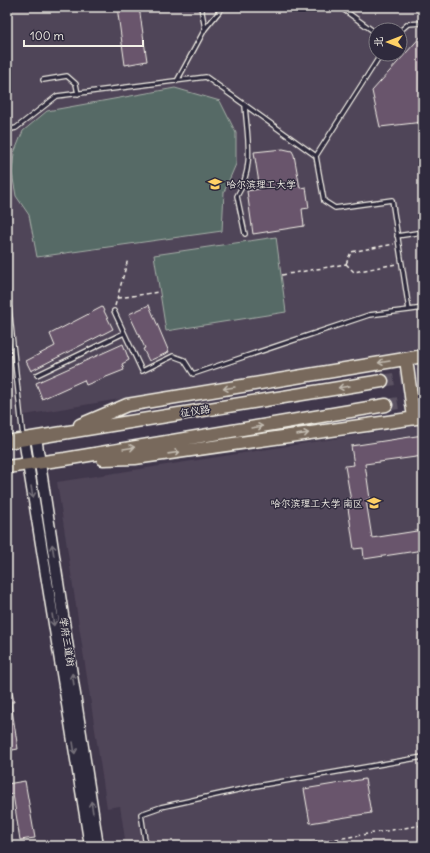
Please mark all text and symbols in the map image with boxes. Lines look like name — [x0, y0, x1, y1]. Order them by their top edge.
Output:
scale bar — [24, 22, 143, 48]
north arrow — [368, 22, 408, 62]
text: 100 m — [30, 28, 64, 43]
text: 北 — [371, 37, 385, 48]
school or university icon: 哈尔滨理工大学 — [207, 176, 223, 192]
place label: 哈尔滨理工大学 — [226, 178, 296, 191]
one-way arrow — [378, 359, 391, 367]
one-way arrow — [338, 383, 351, 391]
one-way arrow — [223, 384, 236, 392]
street label: 征仪路 — [179, 402, 211, 420]
one-way arrow — [250, 423, 263, 431]
one-way arrow — [296, 430, 309, 438]
one-way arrow — [122, 444, 135, 452]
one-way arrow — [167, 449, 180, 457]
one-way arrow — [28, 485, 36, 498]
school or university icon: 哈尔滨理工大学 南区 — [366, 495, 382, 511]
place label: 哈尔滨理工大学 南区 — [271, 497, 363, 510]
one-way arrow — [48, 544, 56, 557]
one-way arrow — [49, 613, 57, 626]
street label: 学府三道街 — [57, 616, 77, 668]
one-way arrow — [68, 673, 76, 686]
one-way arrow — [70, 741, 78, 754]
one-way arrow — [88, 801, 96, 814]

